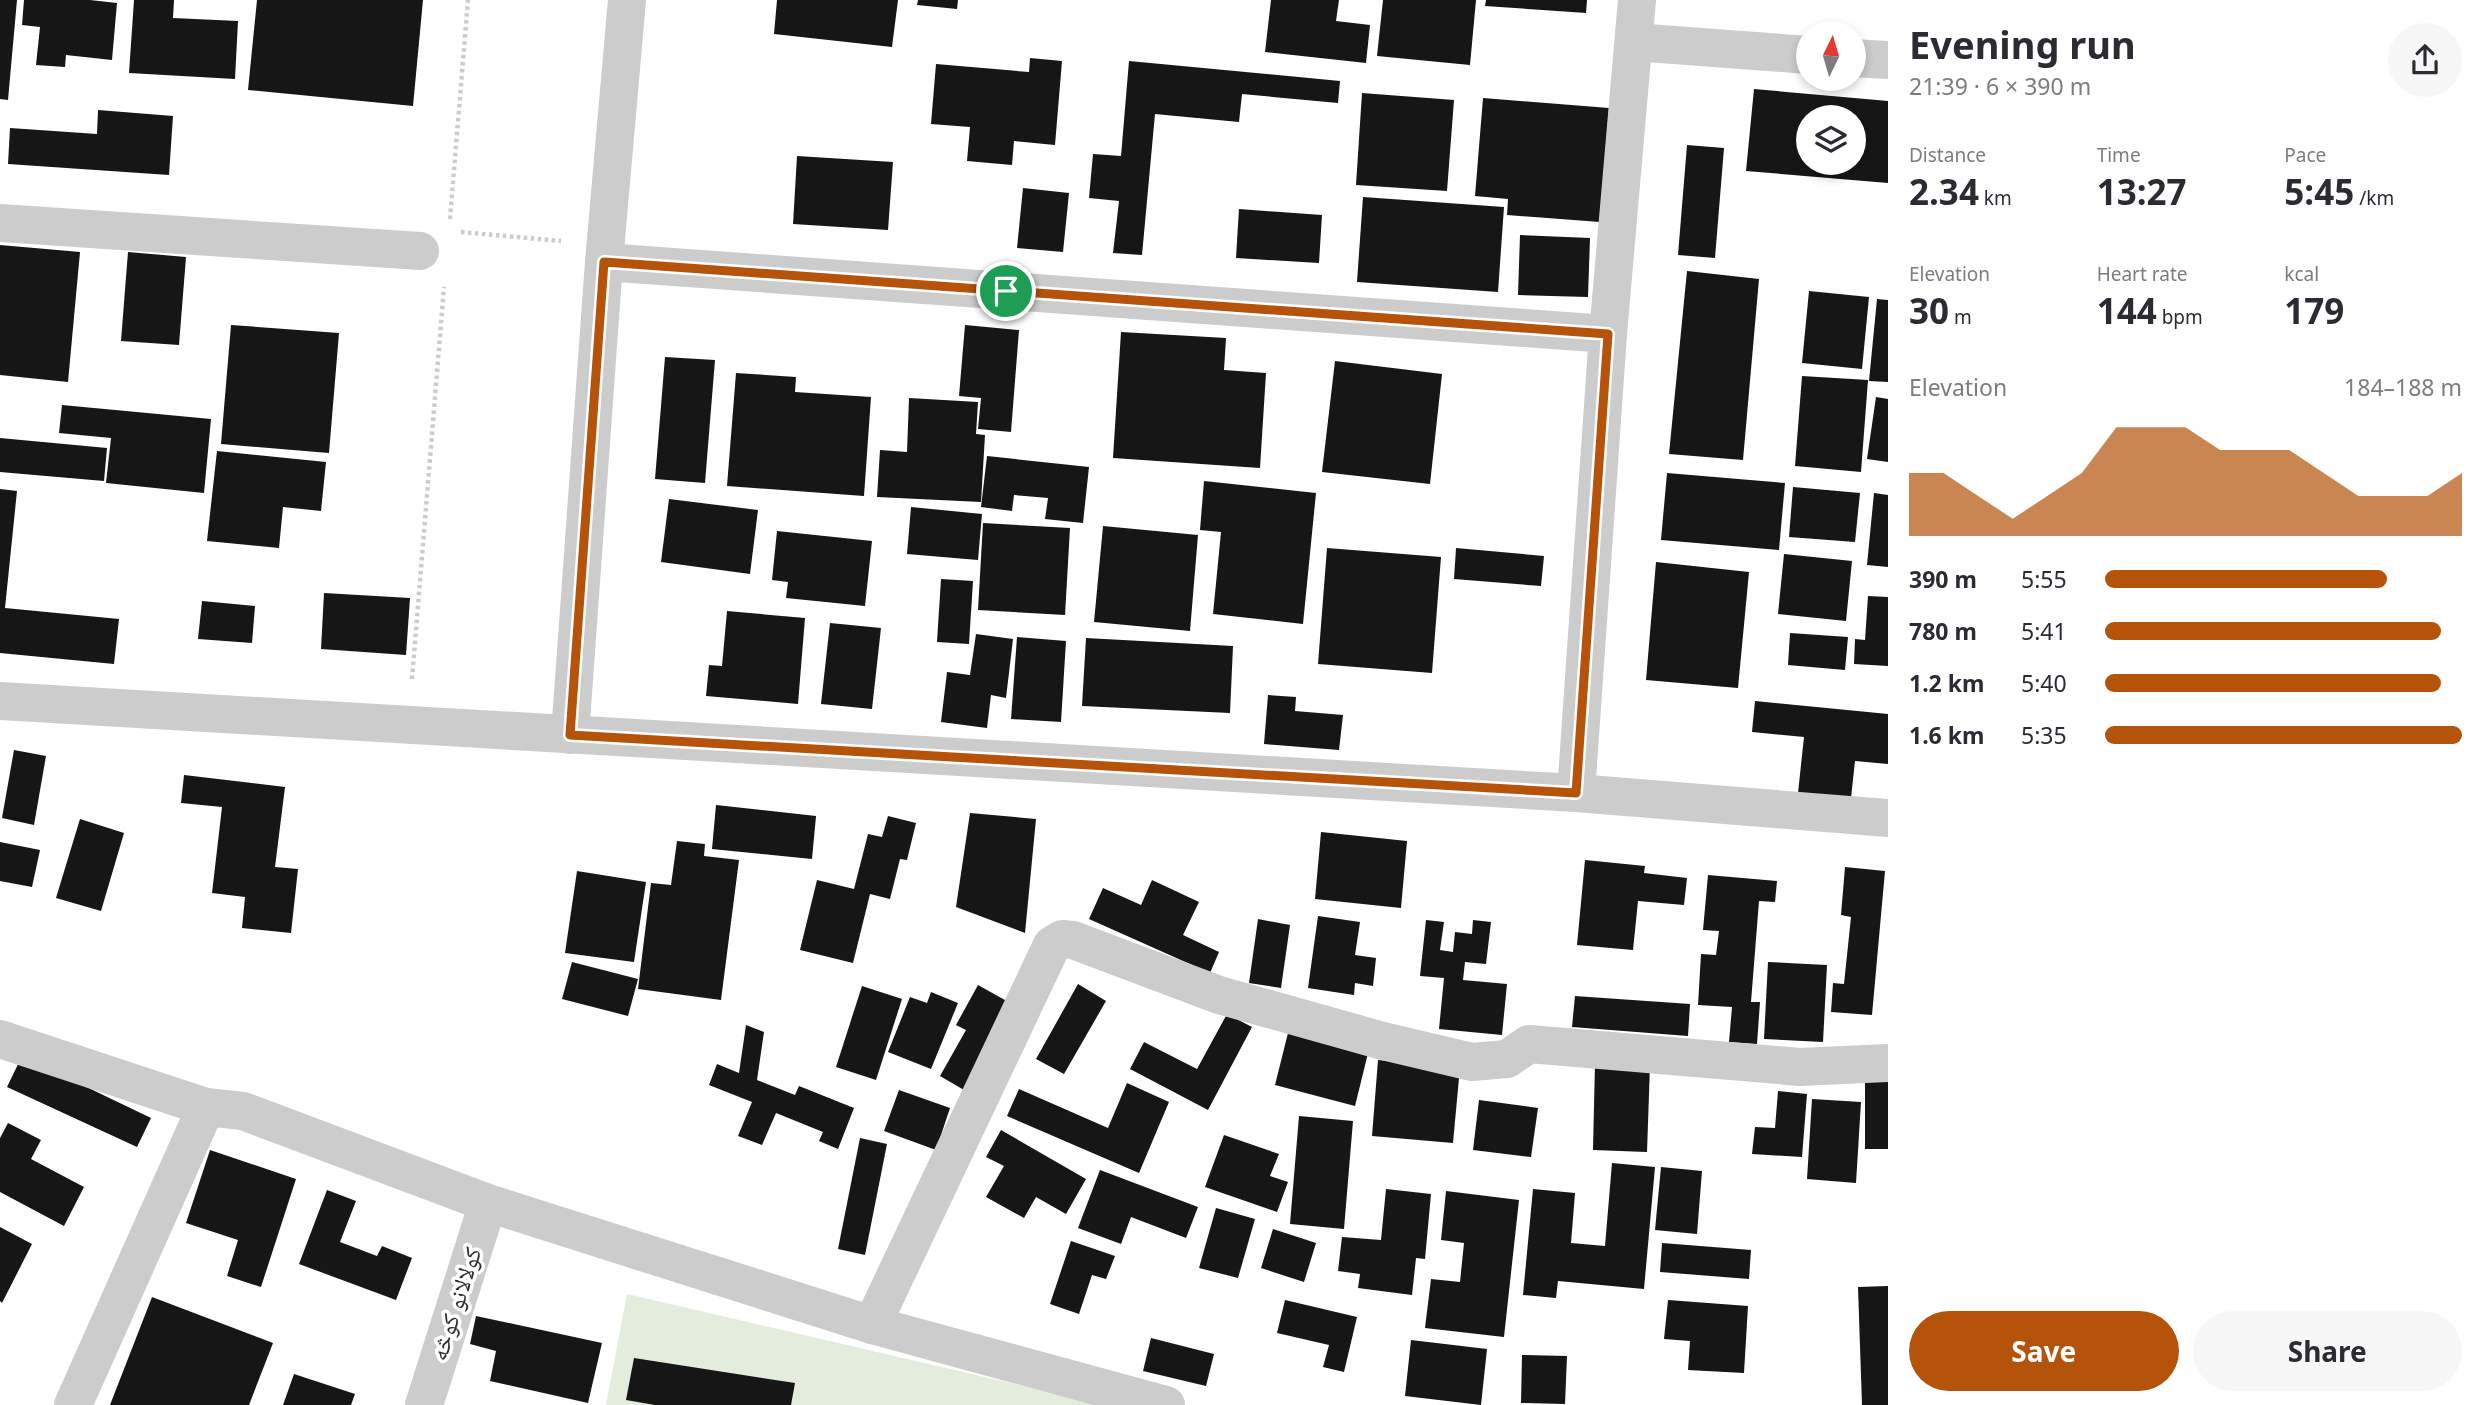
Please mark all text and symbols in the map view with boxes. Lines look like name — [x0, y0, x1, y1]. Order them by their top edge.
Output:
text: Evening run — [1909, 18, 2136, 70]
north arrow — [1796, 21, 1866, 91]
map controls — [1796, 21, 1866, 175]
button: share — [2388, 23, 2462, 97]
text: 21:39 · 6 × 390 m — [1909, 70, 2091, 102]
button: layers — [1796, 105, 1866, 175]
text: Distance — [1909, 142, 1986, 168]
text: Time — [2097, 142, 2141, 168]
text: Pace — [2284, 142, 2326, 168]
text: 2.34 — [1909, 168, 1979, 215]
text: 13:27 — [2097, 168, 2187, 215]
text: 5:45 — [2284, 168, 2354, 215]
text: km — [1979, 185, 2012, 211]
text: /km — [2354, 185, 2394, 211]
pin — [976, 261, 1036, 321]
text: Elevation — [1909, 261, 1990, 287]
text: Heart rate — [2097, 261, 2187, 287]
text: kcal — [2284, 261, 2319, 287]
icon: arrive — [987, 272, 1025, 310]
text: 30 — [1909, 287, 1949, 334]
text: 144 — [2097, 287, 2157, 334]
text: 179 — [2284, 287, 2344, 334]
text: m — [1949, 304, 1972, 330]
text: bpm — [2157, 304, 2203, 330]
text: Elevation — [1909, 371, 2007, 403]
text: 184–188 m — [2344, 371, 2462, 403]
text: 390 m — [1909, 563, 1977, 595]
text: 5:55 — [2021, 563, 2067, 595]
text: 780 m — [1909, 615, 1977, 647]
text: 5:41 — [2021, 615, 2067, 647]
text: 1.2 km — [1909, 667, 1984, 699]
text: 5:40 — [2021, 667, 2067, 699]
text: 1.6 km — [1909, 719, 1984, 751]
text: 5:35 — [2021, 719, 2067, 751]
street label: کولالانو کوڅه — [421, 1243, 488, 1364]
button: Save — [1909, 1311, 2179, 1391]
button: Share — [2193, 1311, 2462, 1391]

